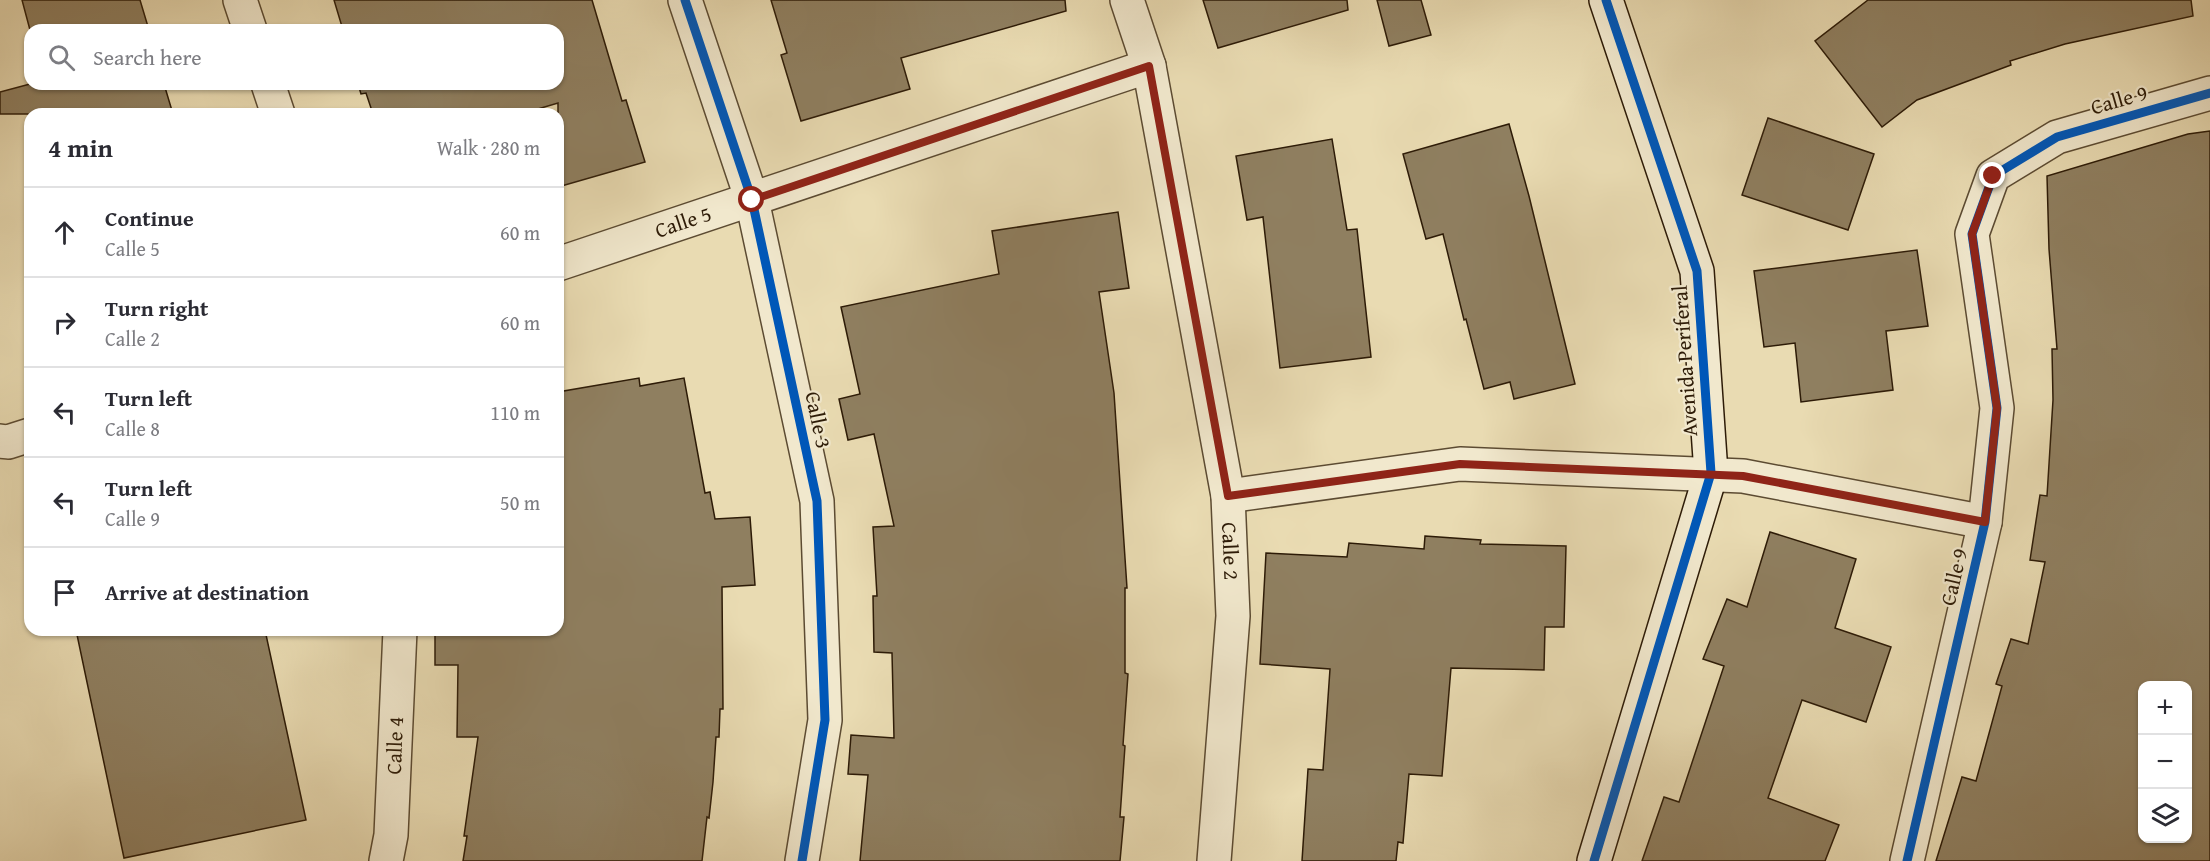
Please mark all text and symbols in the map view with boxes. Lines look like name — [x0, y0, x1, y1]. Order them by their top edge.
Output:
search box — [24, 24, 564, 90]
icon: search — [45, 41, 78, 74]
text: Search here — [93, 41, 202, 73]
street label: Calle 9 — [2087, 77, 2151, 122]
text: 4 min — [48, 128, 113, 167]
text: Walk · 280 m — [437, 133, 540, 162]
route end — [1979, 162, 2005, 188]
route start — [738, 186, 764, 212]
street label: Calle 5 — [651, 198, 715, 245]
text: Continue — [105, 202, 194, 234]
icon: ahead — [48, 216, 81, 249]
text: 60 m — [500, 218, 540, 247]
text: Calle 5 — [105, 234, 160, 263]
street label: Avenida Periferal — [1664, 284, 1705, 438]
text: Turn right — [105, 292, 208, 324]
icon: right — [48, 306, 81, 339]
text: 60 m — [500, 308, 540, 337]
text: Calle 2 — [105, 324, 160, 353]
text: Turn left — [105, 382, 192, 414]
street label: Calle 3 — [797, 388, 840, 451]
icon: left — [48, 396, 81, 429]
text: 110 m — [490, 398, 540, 427]
text: Calle 8 — [105, 414, 160, 443]
text: Turn left — [105, 472, 192, 504]
icon: left — [48, 486, 81, 519]
text: 50 m — [500, 488, 540, 517]
text: Calle 9 — [105, 504, 160, 533]
street label: Calle 2 — [1214, 522, 1247, 581]
street label: Calle 9 — [1932, 545, 1975, 609]
icon: arrive — [48, 576, 81, 609]
text: Arrive at destination — [105, 576, 309, 608]
map controls — [2138, 681, 2192, 843]
button: + — [2138, 681, 2192, 735]
street label: Calle 4 — [378, 716, 411, 775]
button: − — [2138, 735, 2192, 789]
button: layers — [2138, 789, 2192, 843]

